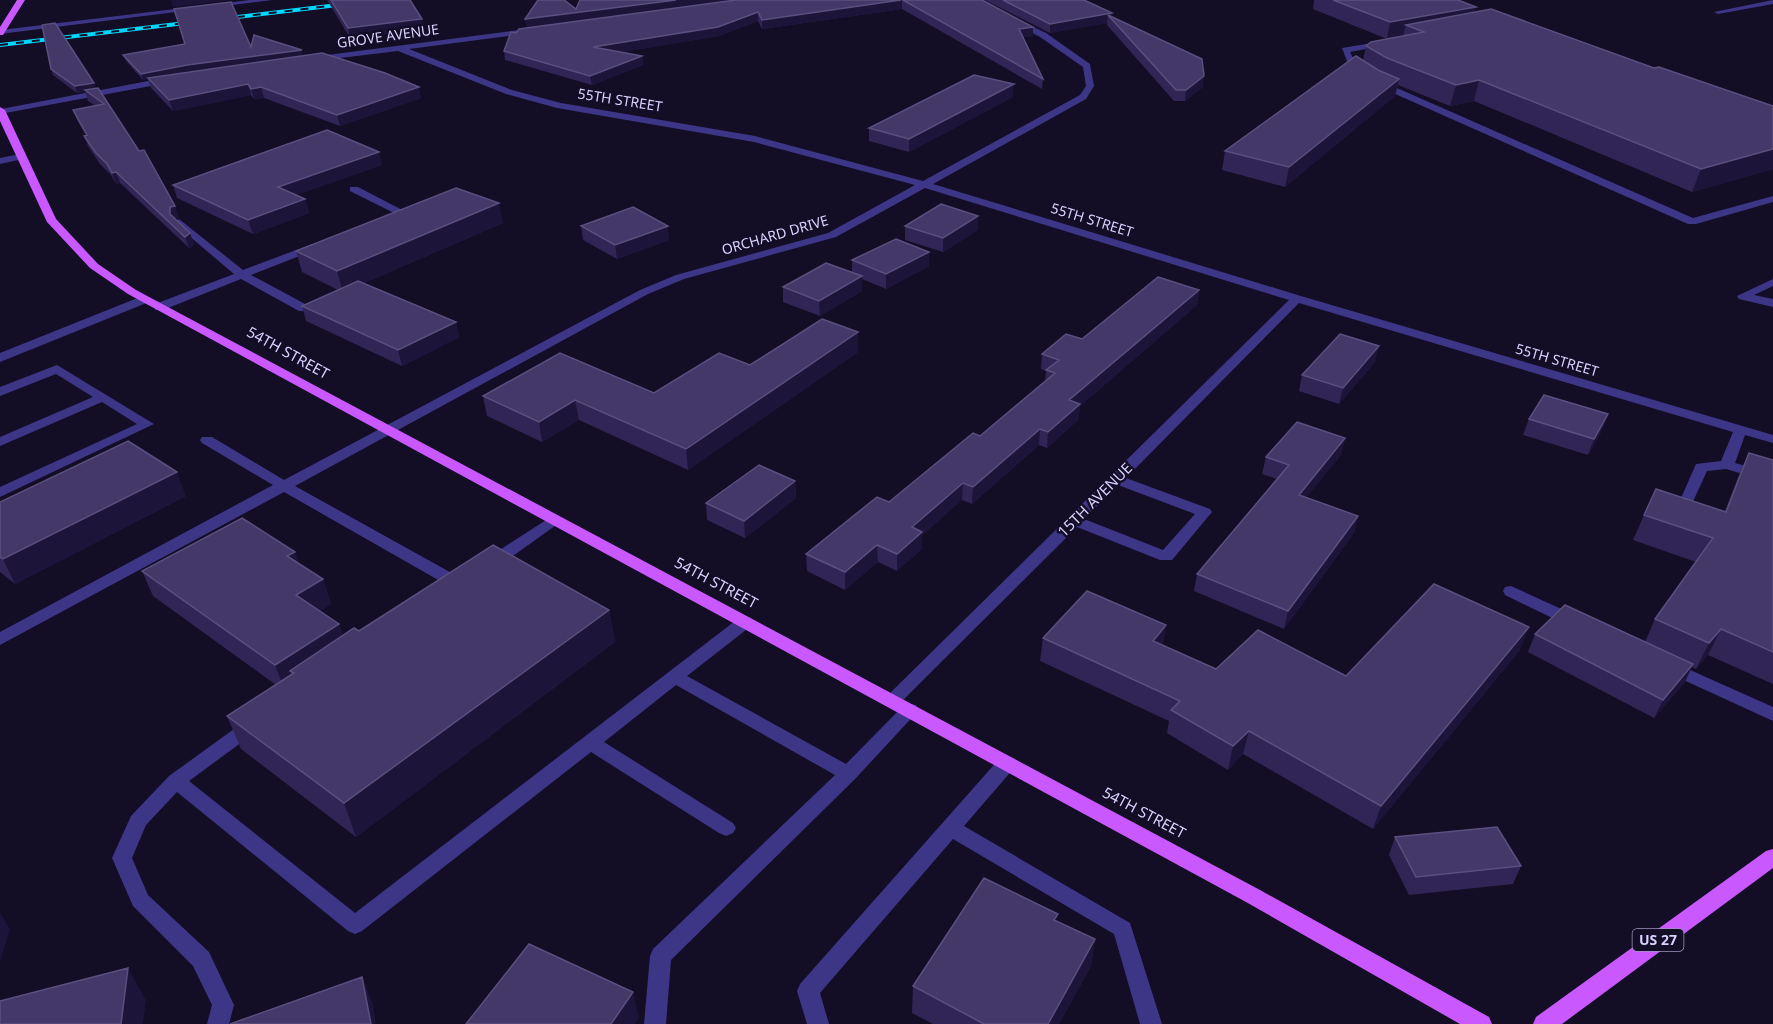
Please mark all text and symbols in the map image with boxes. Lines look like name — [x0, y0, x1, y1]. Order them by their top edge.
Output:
street label: GROVE AVENUE — [336, 19, 440, 52]
street label: 55TH STREET — [576, 83, 664, 116]
street label: 55TH STREET — [1049, 198, 1136, 241]
street label: ORCHARD DRIVE — [719, 210, 830, 259]
street label: 54TH STREET — [244, 321, 334, 383]
street label: 55TH STREET — [1514, 339, 1601, 380]
street label: 15TH AVENUE — [1053, 458, 1136, 541]
street label: 54TH STREET — [671, 552, 762, 613]
street label: 54TH STREET — [1099, 782, 1190, 843]
road number: US 27 — [1632, 929, 1684, 951]

